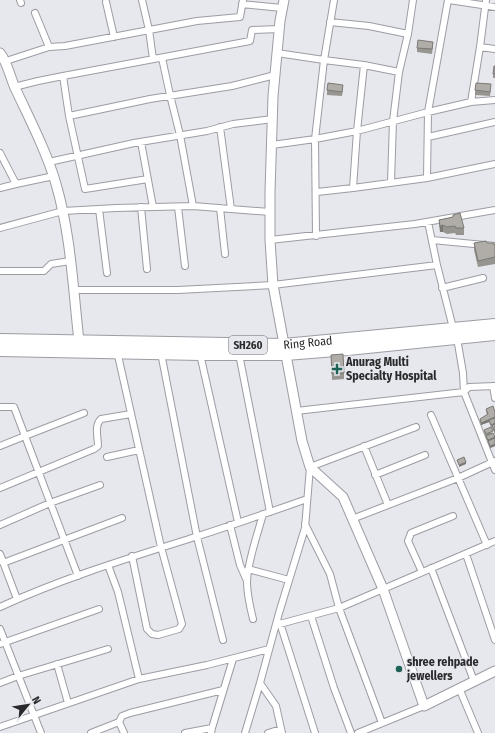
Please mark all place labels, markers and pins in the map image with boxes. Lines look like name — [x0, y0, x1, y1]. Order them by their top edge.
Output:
place label: Anurag Multi Specialty Hospital — [345, 355, 437, 383]
marker: Anurag Multi Specialty Hospital — [331, 363, 343, 375]
place label: shree rehpade jewellers — [406, 655, 479, 683]
marker: shree rehpade jewellers — [394, 664, 404, 674]

